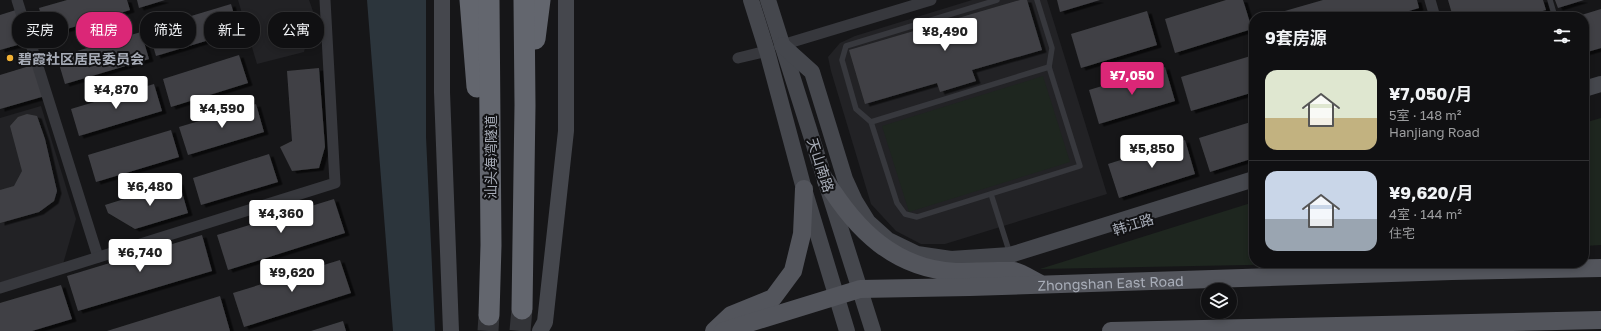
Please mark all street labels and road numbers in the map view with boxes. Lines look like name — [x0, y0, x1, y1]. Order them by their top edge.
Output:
street label: 汕头海湾隧道 — [482, 115, 499, 199]
street label: 天山南路 — [804, 136, 838, 194]
street label: 韩江路 — [1110, 210, 1156, 238]
street label: Zhongshan East Road — [1037, 271, 1184, 293]

